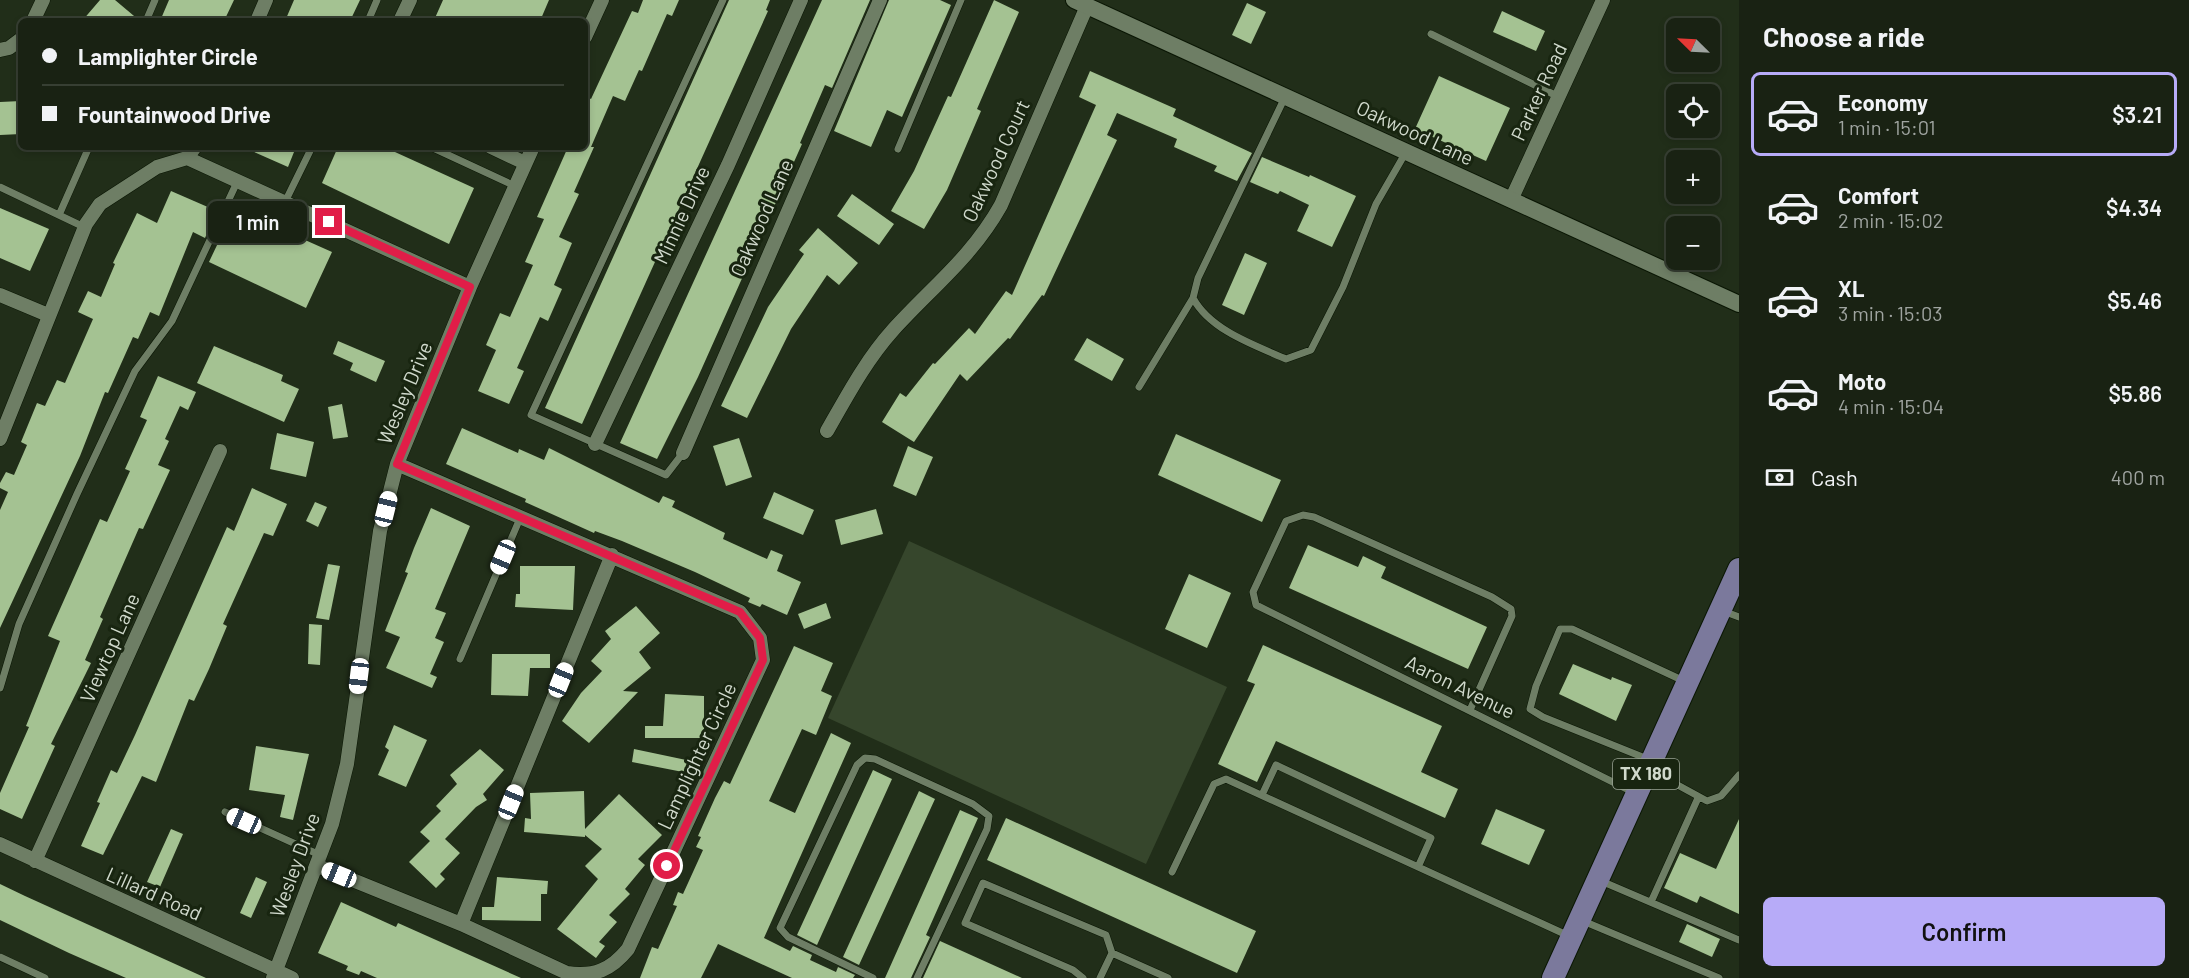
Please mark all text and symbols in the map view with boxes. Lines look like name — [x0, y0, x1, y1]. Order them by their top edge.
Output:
north arrow — [1666, 18, 1720, 72]
map controls — [1666, 18, 1720, 270]
text: Choose a ride — [1763, 20, 1925, 52]
street label: Parker Road — [1505, 39, 1571, 144]
text: Lamplighter Circle — [78, 43, 258, 69]
button: locate — [1666, 84, 1720, 138]
icon: car — [1766, 87, 1820, 141]
text: Economy — [1838, 89, 1928, 115]
street label: Oakwood Lane — [1353, 95, 1478, 170]
street label: Oakwood Court — [956, 96, 1034, 225]
text: Fountainwood Drive — [78, 101, 271, 127]
text: $3.21 — [2112, 101, 2162, 127]
text: 1 min · 15:01 — [1838, 115, 1935, 139]
button: + — [1666, 150, 1720, 204]
street label: Oakwood Lane — [724, 155, 798, 280]
street label: Minnie Drive — [648, 162, 714, 267]
icon: car — [1766, 180, 1820, 234]
text: Comfort — [1838, 182, 1919, 208]
text: $4.34 — [2106, 194, 2162, 220]
callout: 1 min — [209, 201, 308, 243]
route end — [315, 208, 342, 235]
text: 2 min · 15:02 — [1838, 208, 1943, 232]
text: 1 min — [236, 210, 279, 234]
button: − — [1666, 216, 1720, 270]
icon: car — [1766, 273, 1820, 327]
text: XL — [1838, 275, 1864, 301]
text: $5.46 — [2107, 287, 2162, 313]
text: 3 min · 15:03 — [1838, 301, 1943, 325]
street label: Wesley Drive — [372, 338, 437, 448]
icon: car — [1766, 366, 1820, 420]
text: Moto — [1838, 368, 1886, 394]
text: $5.86 — [2108, 380, 2162, 406]
text: 4 min · 15:04 — [1838, 394, 1944, 418]
icon: cash — [1763, 461, 1796, 494]
text: Cash — [1811, 464, 1858, 490]
text: 400 m — [2111, 465, 2165, 489]
car — [373, 489, 399, 529]
car — [488, 537, 518, 577]
street label: Viewtop Lane — [74, 589, 144, 706]
street label: Aaron Avenue — [1402, 649, 1519, 723]
car — [348, 657, 370, 695]
car — [546, 660, 576, 700]
street label: Lamplighter Circle — [652, 678, 741, 833]
road number: TX 180 — [1613, 759, 1679, 789]
car — [496, 782, 526, 822]
car — [224, 805, 264, 837]
street label: Wesley Drive — [264, 809, 324, 920]
route start — [653, 852, 680, 879]
car — [319, 860, 359, 890]
street label: Lillard Road — [103, 861, 206, 925]
button: Confirm — [1763, 897, 2165, 966]

